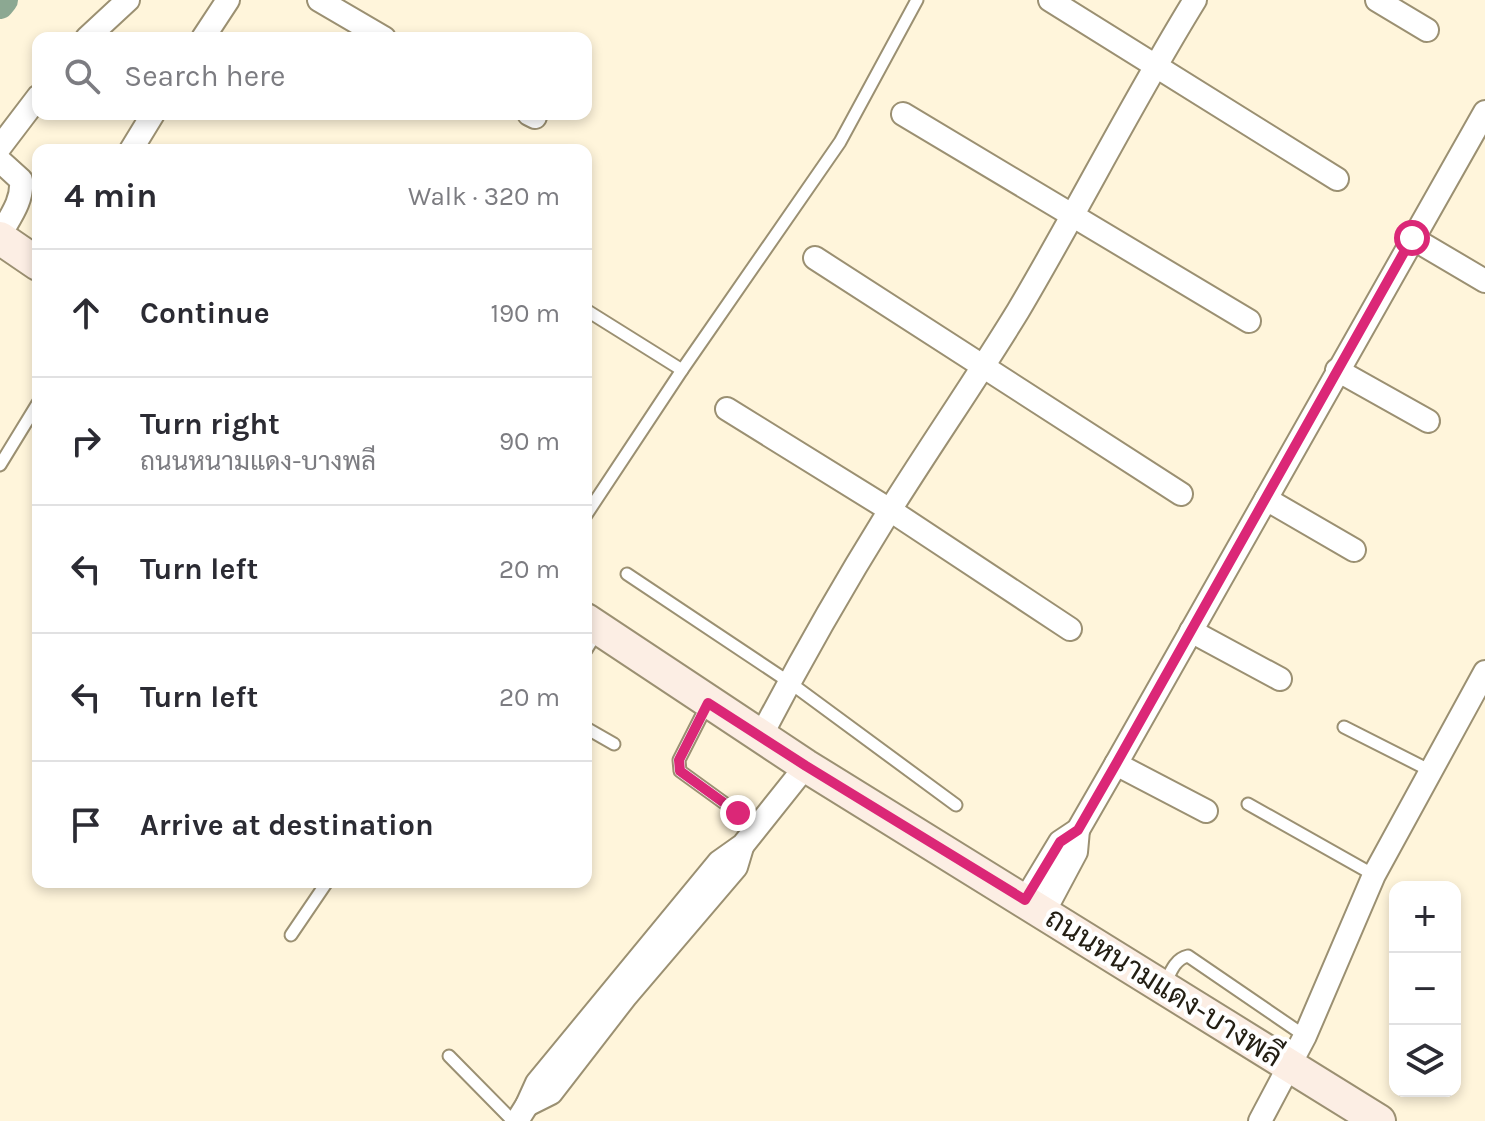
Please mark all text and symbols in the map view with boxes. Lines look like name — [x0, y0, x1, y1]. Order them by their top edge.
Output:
search box — [32, 32, 592, 120]
icon: search — [60, 54, 104, 98]
text: Search here — [124, 58, 285, 94]
text: 4 min — [64, 176, 157, 216]
text: Walk · 320 m — [408, 181, 560, 212]
route start — [1394, 220, 1430, 256]
icon: ahead — [64, 291, 108, 335]
text: Continue — [140, 295, 270, 331]
text: 190 m — [490, 298, 560, 329]
text: Turn right — [140, 406, 280, 442]
icon: right — [64, 419, 108, 463]
text: 90 m — [499, 426, 560, 457]
text: ถนนหนามแดง-บางพลี — [140, 446, 376, 477]
icon: left — [64, 547, 108, 591]
text: Turn left — [140, 551, 258, 587]
text: 20 m — [499, 554, 560, 585]
icon: left — [64, 675, 108, 719]
text: Turn left — [140, 679, 258, 715]
text: 20 m — [499, 682, 560, 713]
route end — [720, 795, 756, 831]
icon: arrive — [64, 803, 108, 847]
text: Arrive at destination — [140, 807, 434, 843]
map controls — [1389, 881, 1461, 1097]
button: + — [1389, 881, 1461, 953]
street label: ถนนหนามแดง-บางพลี — [1039, 899, 1290, 1074]
button: − — [1389, 953, 1461, 1025]
button: layers — [1389, 1025, 1461, 1097]

